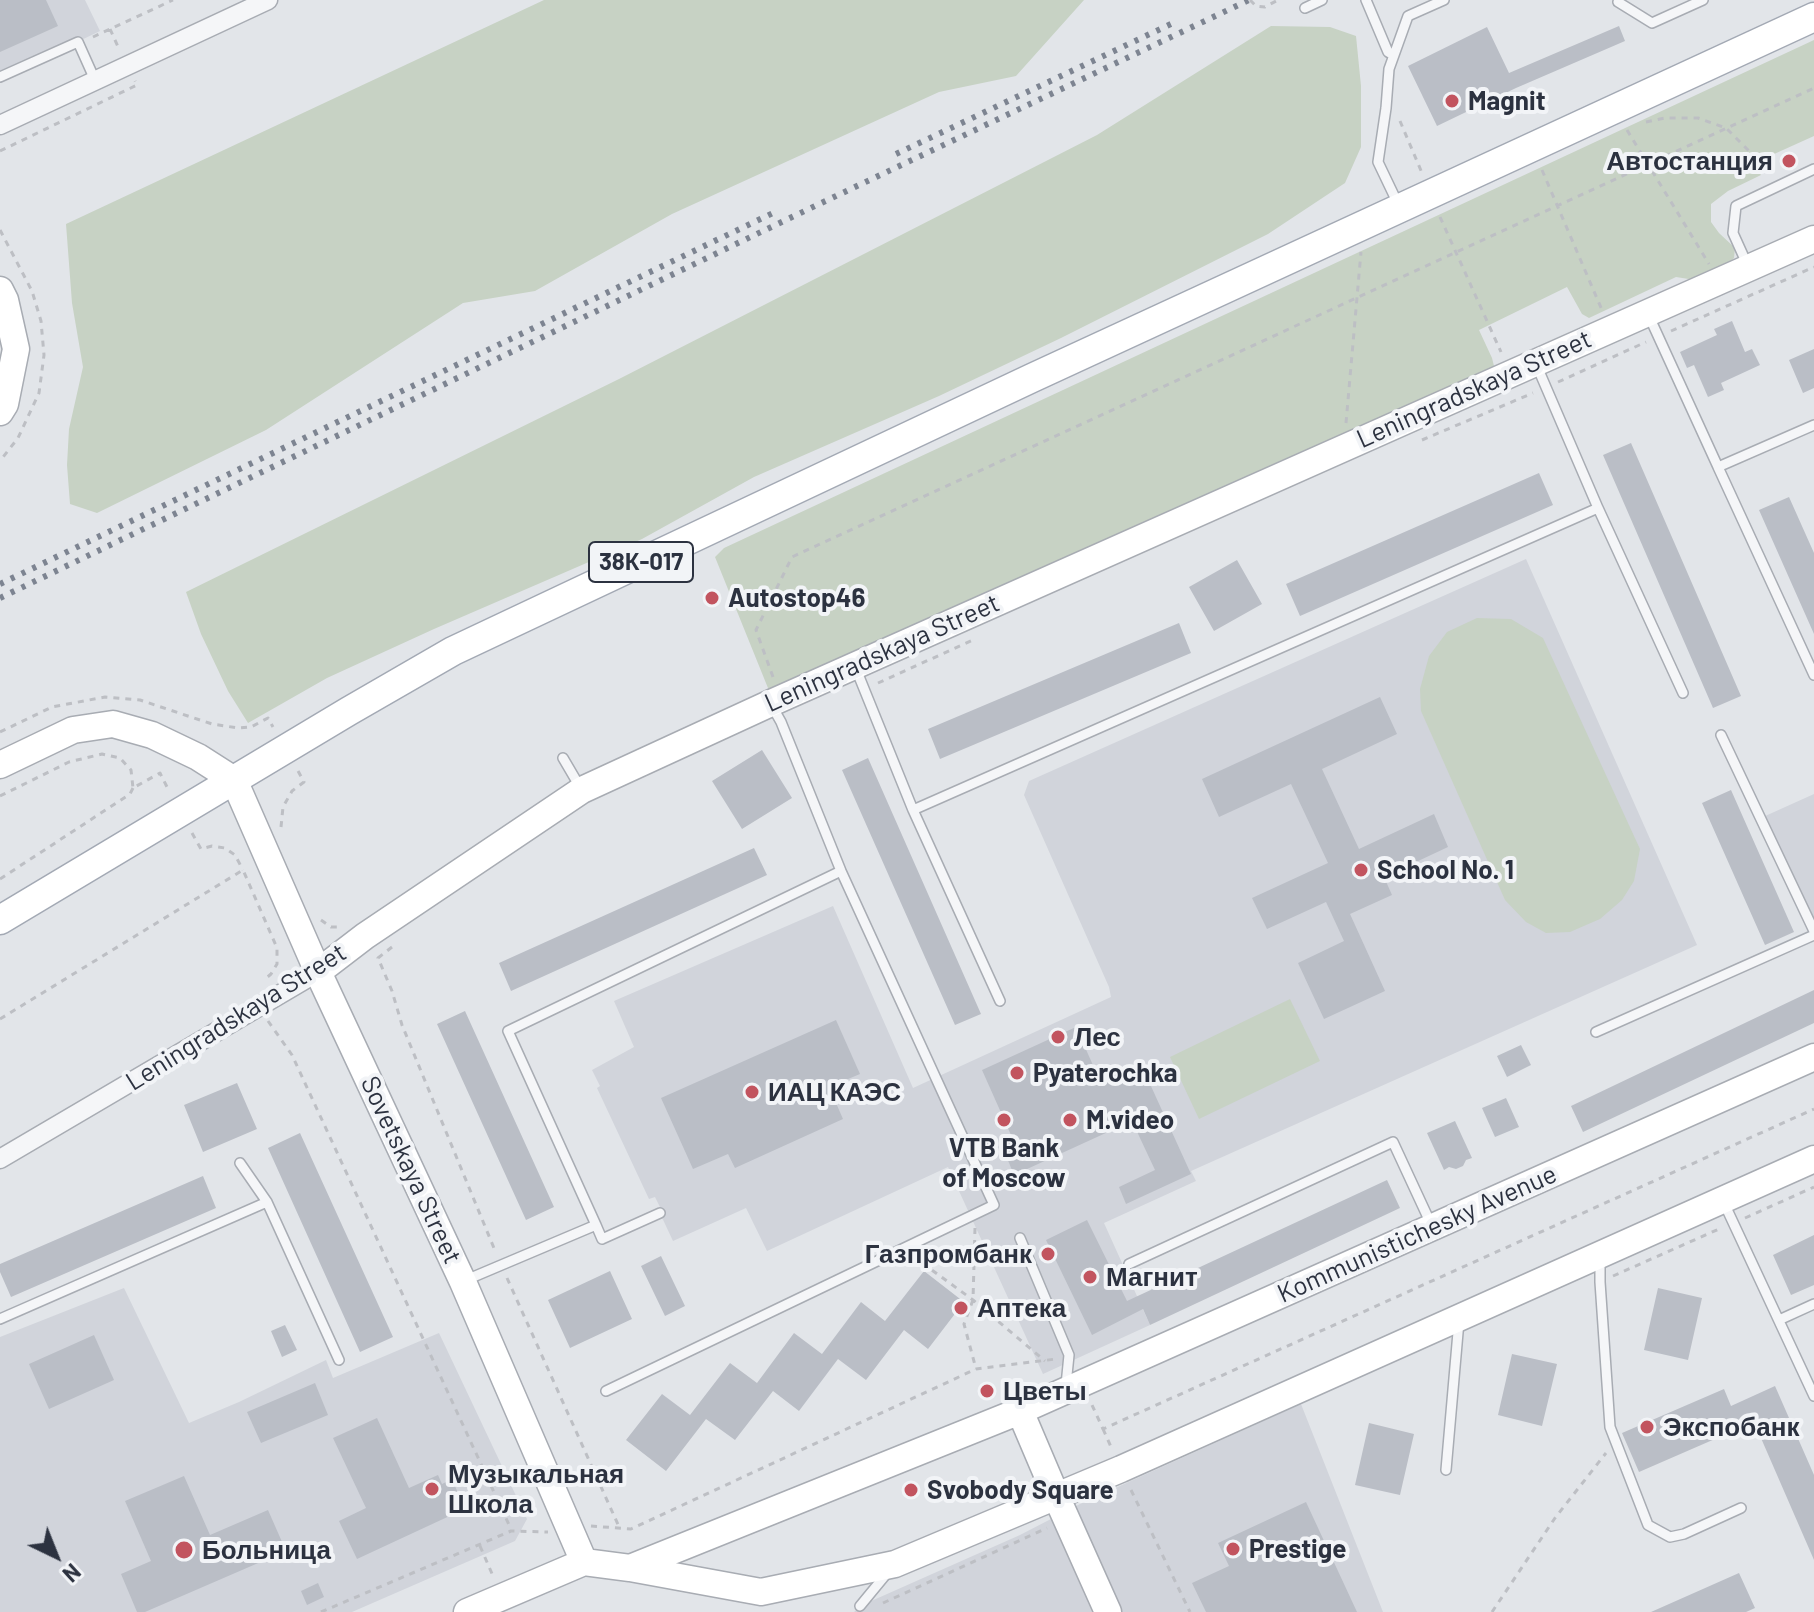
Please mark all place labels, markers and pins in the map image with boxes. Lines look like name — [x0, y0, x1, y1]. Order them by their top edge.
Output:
place label: Magnit — [1468, 85, 1546, 117]
marker: Magnit — [1443, 92, 1461, 110]
place label: Автостанция — [1606, 145, 1773, 177]
marker: Автостанция — [1780, 152, 1798, 170]
place label: Autostop46 — [728, 582, 865, 614]
marker: Autostop46 — [703, 589, 721, 607]
place label: School No. 1 — [1377, 854, 1514, 886]
marker: School No. 1 — [1352, 861, 1370, 879]
place label: Лес — [1074, 1021, 1121, 1053]
marker: Лес — [1049, 1028, 1067, 1046]
place label: Pyaterochka — [1033, 1057, 1178, 1089]
marker: Pyaterochka — [1008, 1064, 1026, 1082]
place label: ИАЦ КАЭС — [768, 1076, 901, 1108]
marker: ИАЦ КАЭС — [743, 1083, 761, 1101]
place label: M.video — [1086, 1104, 1174, 1136]
marker: VTB Bank of Moscow — [995, 1111, 1013, 1129]
marker: M.video — [1061, 1111, 1079, 1129]
place label: VTB Bank of Moscow — [942, 1132, 1066, 1194]
place label: Газпромбанк — [865, 1238, 1032, 1270]
marker: Газпромбанк — [1039, 1245, 1057, 1263]
place label: Магнит — [1106, 1261, 1198, 1293]
marker: Магнит — [1081, 1268, 1099, 1286]
place label: Аптека — [977, 1292, 1066, 1324]
marker: Аптека — [952, 1299, 970, 1317]
place label: Цветы — [1003, 1375, 1087, 1407]
marker: Цветы — [978, 1382, 996, 1400]
place label: Экспобанк — [1663, 1411, 1799, 1443]
marker: Экспобанк — [1638, 1418, 1656, 1436]
place label: Музыкальная Школа — [448, 1458, 624, 1520]
place label: Svobody Square — [927, 1474, 1114, 1506]
marker: Музыкальная Школа — [423, 1480, 441, 1498]
marker: Svobody Square — [902, 1481, 920, 1499]
place label: Prestige — [1249, 1533, 1346, 1565]
place label: Больница — [202, 1534, 331, 1566]
marker: Больница — [173, 1539, 195, 1561]
marker: Prestige — [1224, 1540, 1242, 1558]

